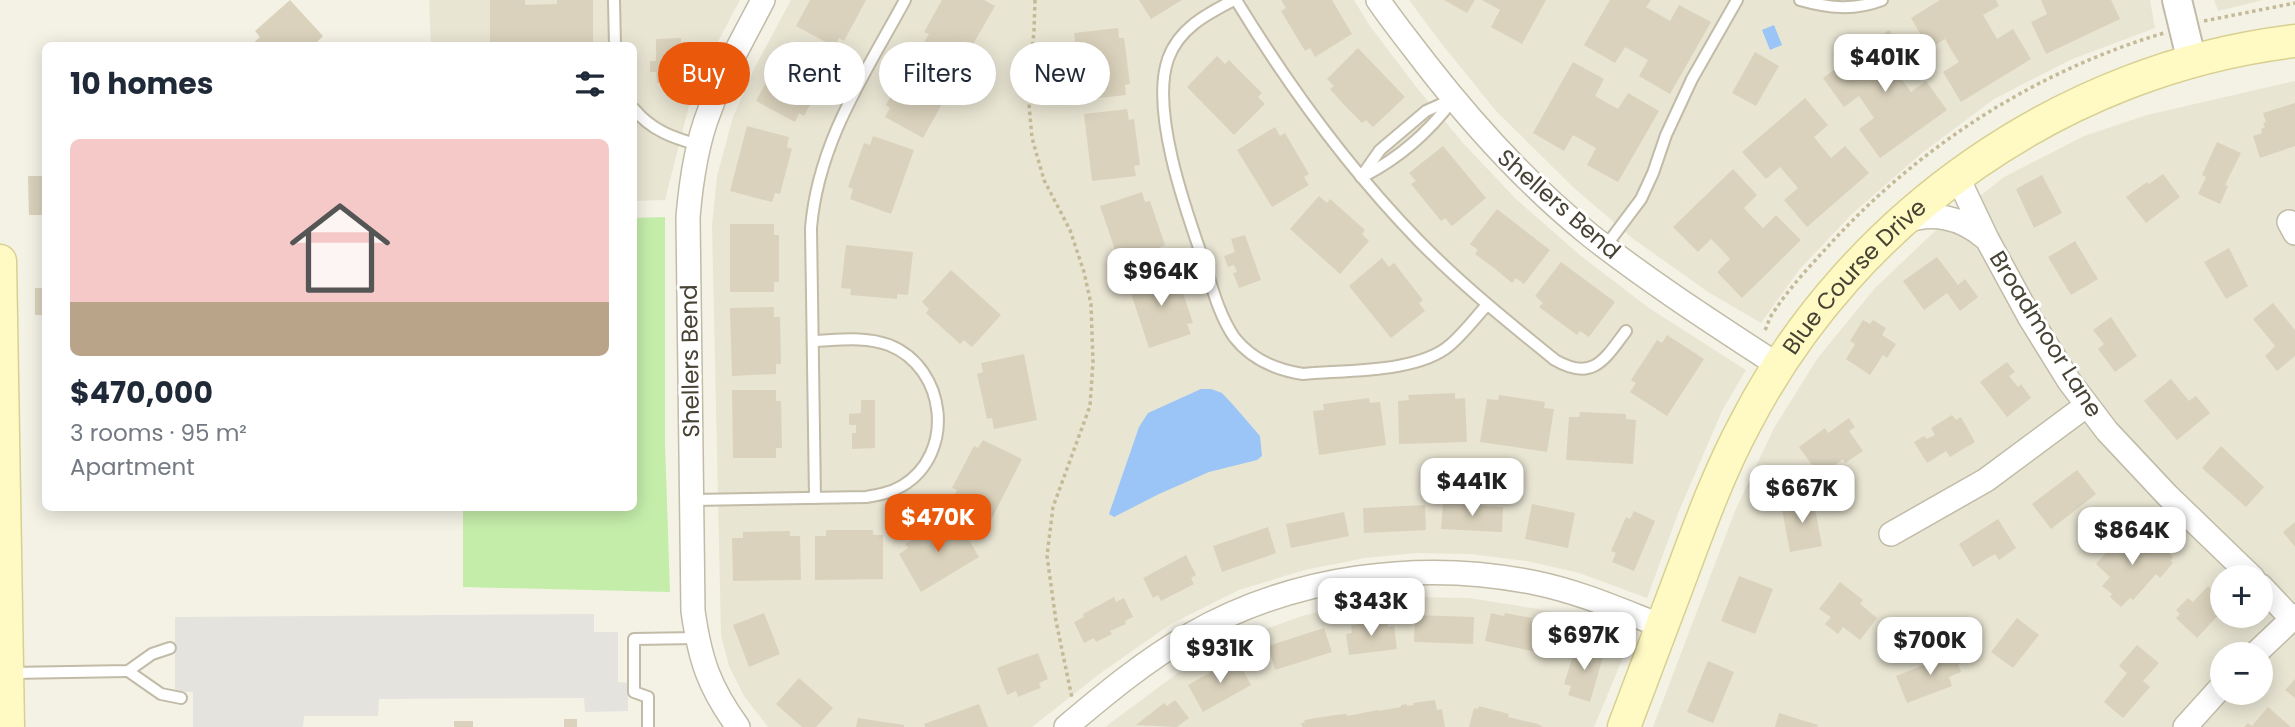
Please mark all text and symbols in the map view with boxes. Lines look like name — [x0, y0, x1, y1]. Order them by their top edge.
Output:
pin: $401K — [1836, 34, 1934, 94]
text: $401K — [1850, 41, 1920, 73]
chip: Buy — [658, 42, 750, 105]
chip: Rent — [764, 42, 865, 105]
chip: Filters — [879, 42, 996, 105]
chip: New — [1010, 42, 1110, 105]
text: 10 homes — [70, 62, 214, 105]
icon: filters — [571, 65, 609, 103]
street label: Shellers Bend — [1491, 142, 1627, 266]
icon: home — [277, 185, 403, 311]
street label: Blue Course Drive — [1775, 191, 1933, 361]
street label: Broadmoor Lane — [1982, 245, 2110, 423]
pin: $964K — [1112, 248, 1210, 308]
text: $964K — [1123, 255, 1199, 287]
street label: Shellers Bend — [673, 284, 707, 438]
text: $470,000 — [70, 371, 213, 414]
text: 3 rooms · 95 m² — [70, 417, 247, 449]
text: Apartment — [70, 451, 195, 483]
pin: $441K — [1423, 458, 1521, 518]
text: $441K — [1437, 465, 1507, 497]
pin: $667K — [1753, 466, 1851, 525]
text: $667K — [1766, 472, 1838, 504]
pin: $470K — [889, 494, 987, 554]
text: $470K — [901, 501, 975, 533]
pin: $864K — [2083, 508, 2181, 567]
text: $864K — [2094, 514, 2170, 546]
map controls — [2210, 565, 2273, 705]
button: + — [2210, 565, 2273, 628]
pin: $343K — [1322, 578, 1420, 638]
text: $343K — [1334, 585, 1408, 617]
pin: $697K — [1535, 612, 1633, 672]
pin: $700K — [1881, 618, 1979, 677]
text: $697K — [1548, 619, 1620, 651]
text: $700K — [1893, 624, 1967, 656]
pin: $931K — [1171, 626, 1269, 685]
text: $931K — [1186, 632, 1254, 664]
button: − — [2210, 642, 2273, 705]

